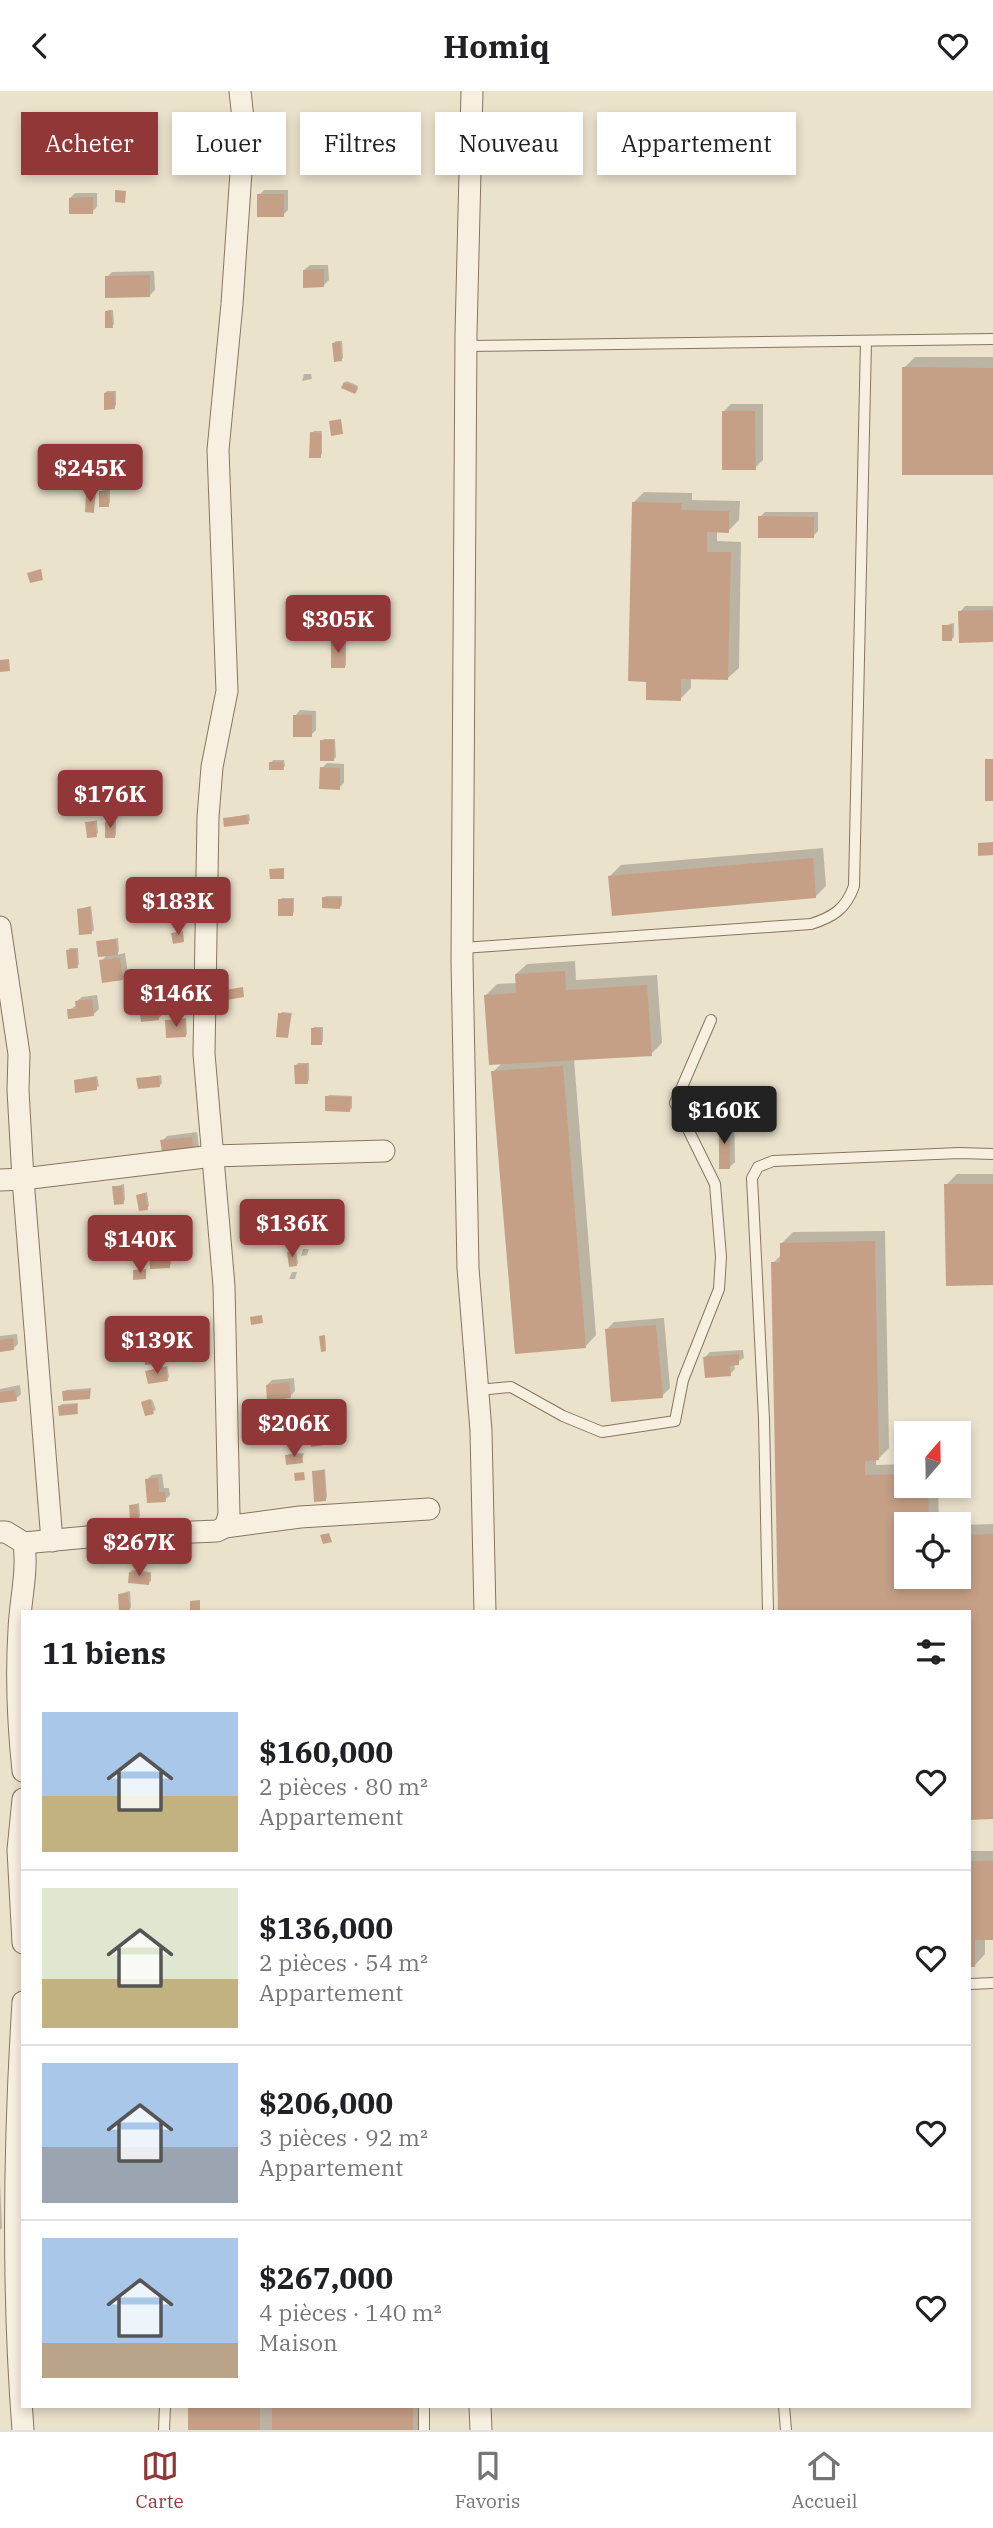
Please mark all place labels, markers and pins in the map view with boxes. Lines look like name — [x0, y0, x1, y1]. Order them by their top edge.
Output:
pin: $245K — [41, 445, 139, 504]
pin: $305K — [289, 595, 387, 655]
pin: $176K — [61, 771, 159, 830]
pin: $183K — [129, 877, 227, 937]
pin: $146K — [127, 969, 225, 1029]
pin: $160K — [675, 1087, 773, 1146]
pin: $136K — [243, 1199, 341, 1259]
pin: $140K — [91, 1215, 189, 1275]
pin: $139K — [108, 1317, 206, 1376]
pin: $206K — [245, 1399, 343, 1459]
pin: $267K — [90, 1519, 188, 1578]

